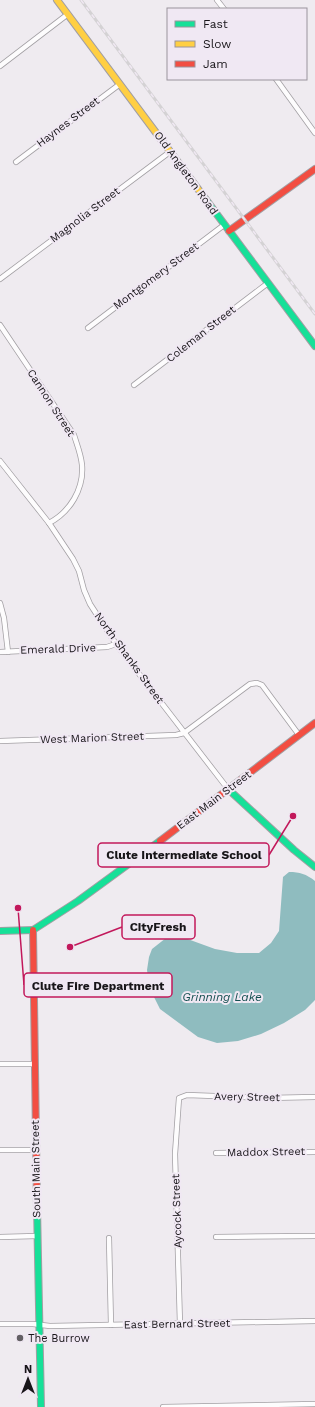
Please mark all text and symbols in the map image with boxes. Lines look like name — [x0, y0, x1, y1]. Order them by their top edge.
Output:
legend — [167, 8, 307, 80]
text: Fast — [203, 17, 228, 31]
text: Slow — [203, 37, 231, 51]
text: Jam — [203, 57, 228, 71]
street label: Haynes Street — [34, 94, 102, 150]
street label: Old Angleton Road — [151, 129, 221, 217]
street label: Magnolia Street — [48, 184, 123, 245]
street label: Montgomery Street — [111, 239, 201, 312]
street label: Coleman Street — [164, 303, 238, 365]
street label: Cannon Street — [24, 367, 78, 439]
street label: North Shanks Street — [92, 610, 167, 706]
street label: Emerald Drive — [20, 641, 96, 657]
street label: West Marion Street — [40, 730, 145, 746]
street label: East Main Street — [174, 768, 254, 832]
callout: Clute Intermediate School — [98, 843, 269, 867]
text: Clute Intermediate School — [106, 848, 262, 862]
callout: CityFresh — [122, 915, 195, 939]
text: CityFresh — [130, 920, 186, 934]
callout: Clute Fire Department — [24, 973, 172, 997]
text: Clute Fire Department — [32, 979, 165, 993]
water label: Grinning Lake — [182, 990, 262, 1004]
street label: Avery Street — [214, 1090, 280, 1104]
street label: South Main Street — [29, 1120, 43, 1218]
street label: Maddox Street — [227, 1145, 306, 1159]
street label: Aycock Street — [169, 1173, 185, 1248]
street label: East Bernard Street — [124, 1317, 231, 1331]
place label: The Burrow — [28, 1332, 90, 1345]
marker: The Burrow — [15, 1333, 25, 1343]
north arrow — [8, 1359, 48, 1399]
text: N — [24, 1363, 32, 1376]

